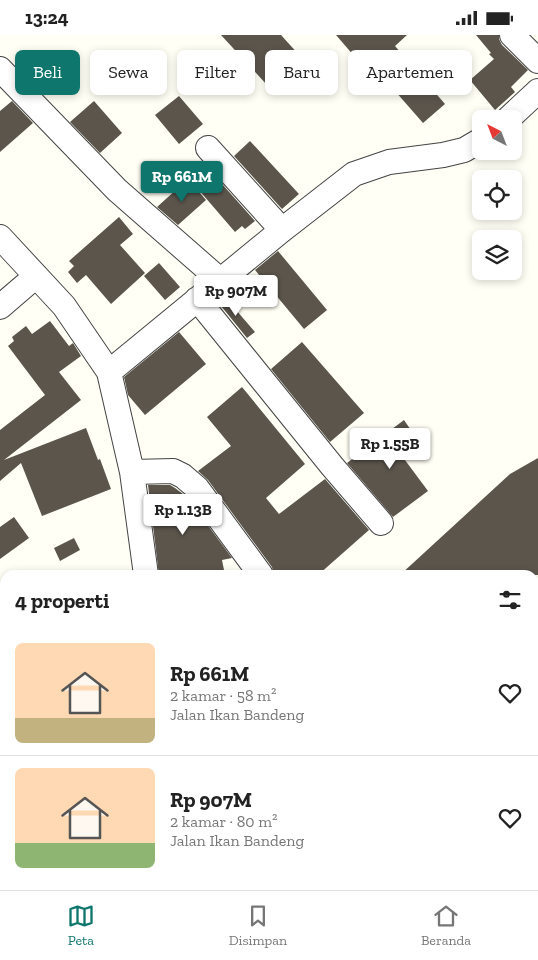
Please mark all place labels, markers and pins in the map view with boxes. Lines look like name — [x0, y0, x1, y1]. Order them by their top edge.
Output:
pin: Rp 661M — [136, 161, 228, 203]
pin: Rp 907M — [190, 275, 282, 317]
pin: Rp 1.55B — [338, 427, 442, 470]
pin: Rp 1.13B — [131, 493, 235, 536]

